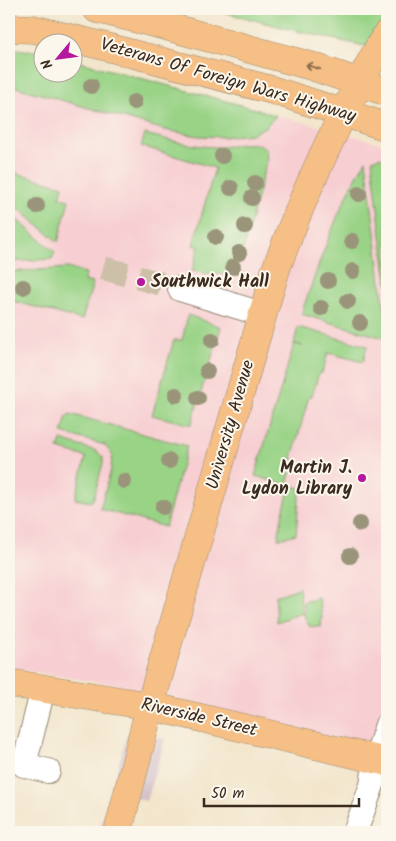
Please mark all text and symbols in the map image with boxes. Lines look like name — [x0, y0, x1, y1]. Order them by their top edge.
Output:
street label: Veterans Of Foreign Wars Highway — [97, 31, 360, 132]
north arrow — [32, 32, 82, 82]
text: N — [36, 54, 59, 73]
one-way arrow — [306, 62, 322, 71]
place label: Southwick Hall — [151, 268, 269, 297]
marker: Southwick Hall — [135, 276, 147, 288]
street label: University Avenue — [199, 357, 263, 493]
place label: Martin J. Lydon Library — [242, 454, 353, 504]
marker: Martin J. Lydon Library — [356, 472, 368, 484]
street label: Riverside Street — [138, 691, 261, 746]
scale bar — [204, 776, 358, 808]
text: 50 m — [211, 782, 245, 806]

